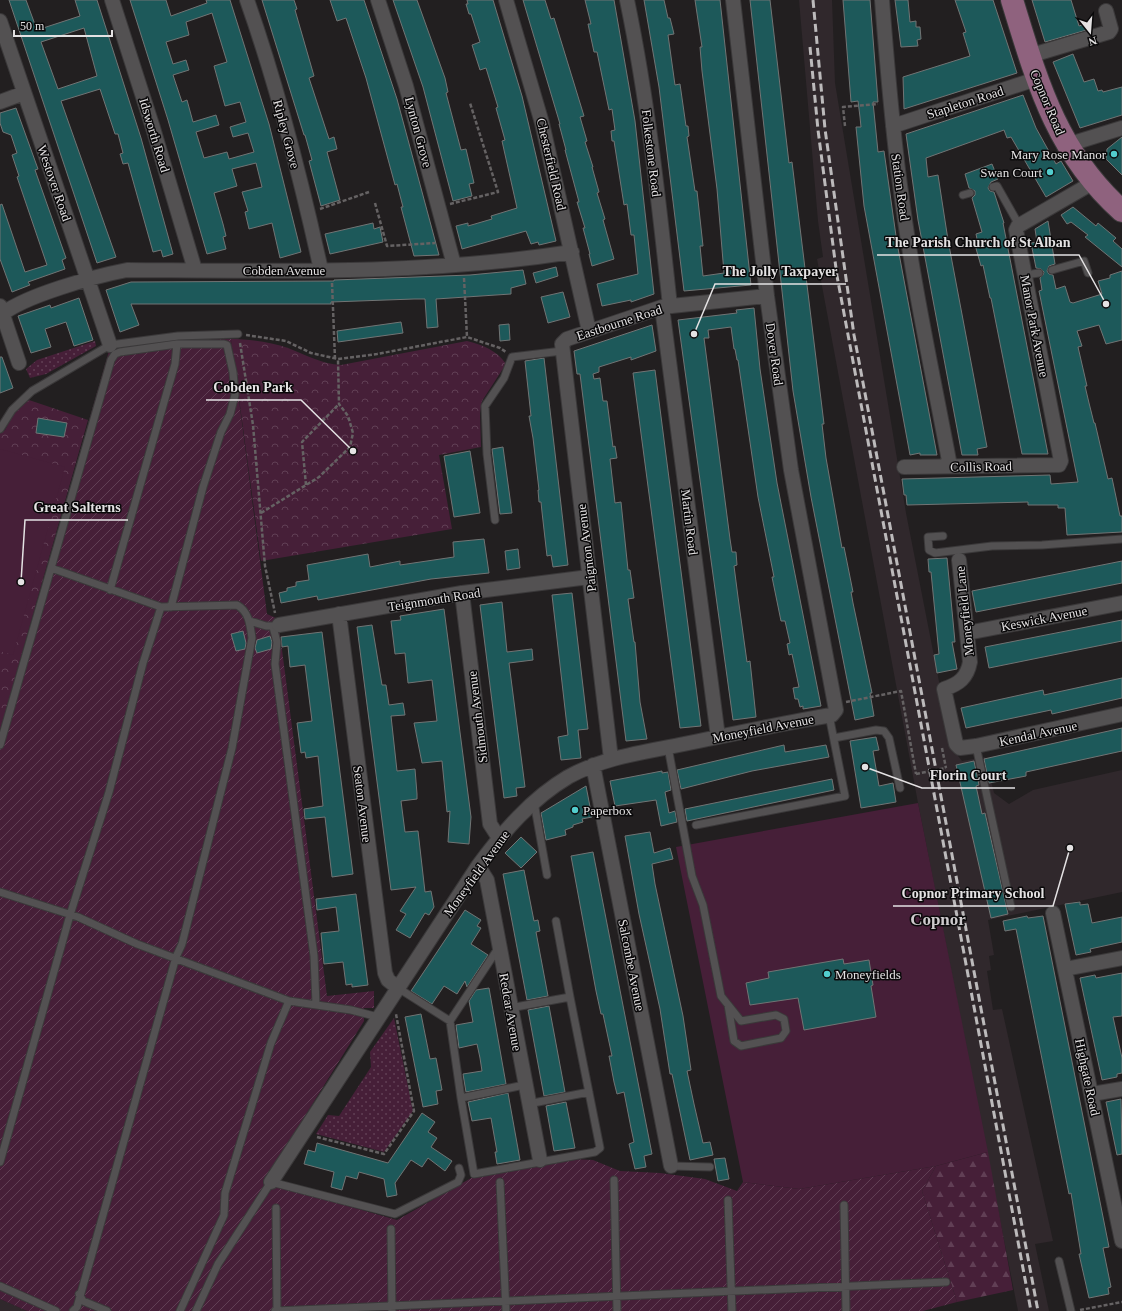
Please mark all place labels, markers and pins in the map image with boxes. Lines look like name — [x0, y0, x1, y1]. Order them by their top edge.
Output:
place label: Mary Rose Manor — [1011, 147, 1107, 162]
marker: Mary Rose Manor — [1109, 149, 1119, 159]
place label: Swan Court — [980, 165, 1042, 180]
marker: Swan Court — [1045, 167, 1055, 177]
callout: The Parish Church of St Alban — [877, 229, 1079, 255]
callout: The Jolly Taxpayer — [715, 258, 846, 284]
callout: Cobden Park — [206, 374, 301, 400]
callout: Great Salterns — [25, 494, 128, 520]
callout: Florin Court — [922, 762, 1015, 788]
place label: Paperbox — [583, 803, 633, 818]
marker: Paperbox — [570, 805, 580, 815]
callout: Copnor Primary School — [893, 880, 1053, 906]
place label: Moneyfields — [835, 967, 901, 982]
marker: Moneyfields — [822, 969, 832, 979]

